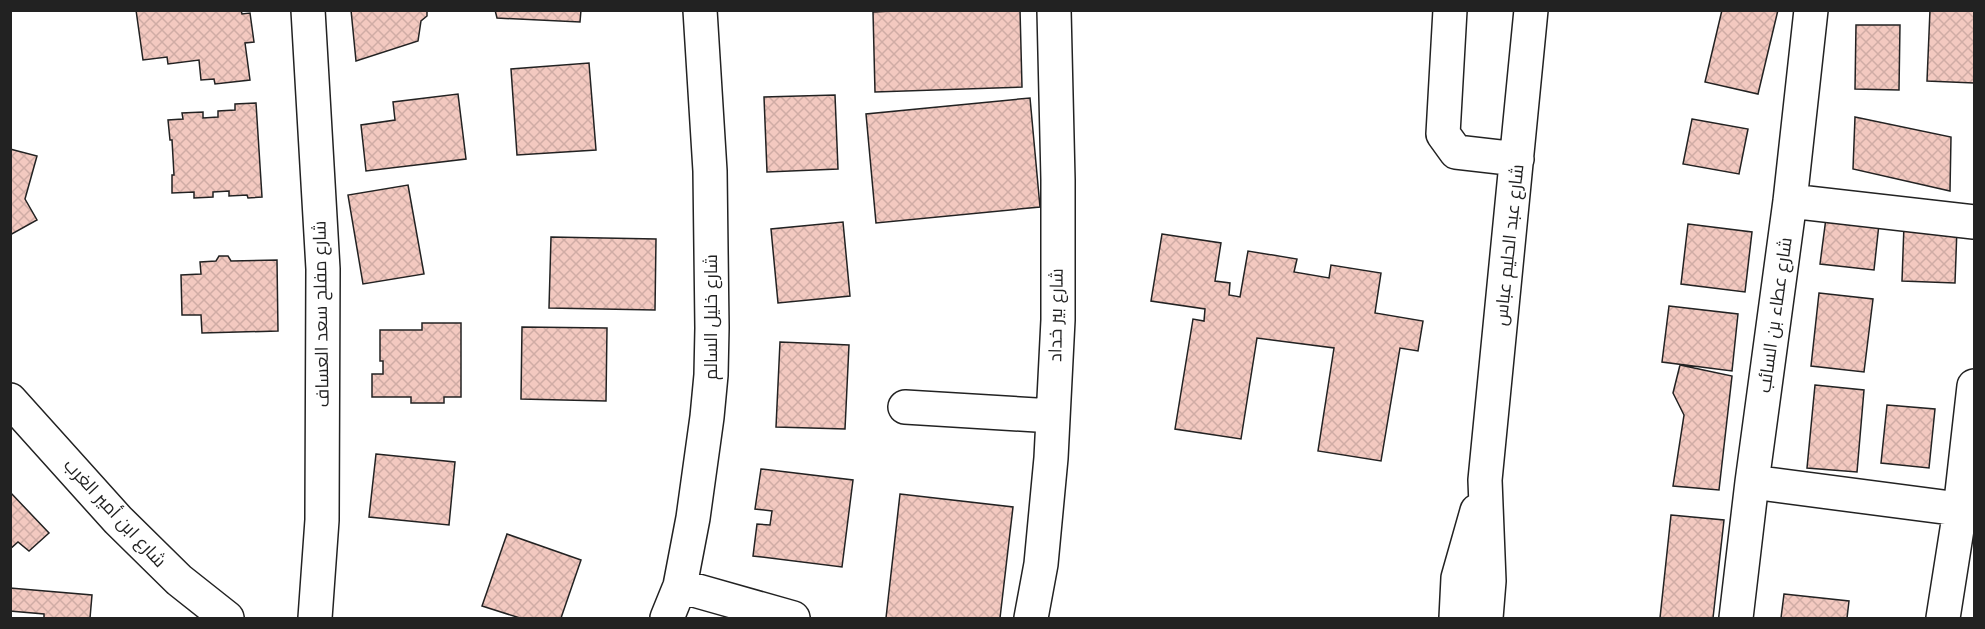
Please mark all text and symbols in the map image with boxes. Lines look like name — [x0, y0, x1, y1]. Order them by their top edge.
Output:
street label: شارع عبد الحليم عباس — [1490, 163, 1529, 327]
street label: شارع مفلح سعد العساف — [308, 221, 335, 407]
street label: شارع عطاء بن السائب — [1753, 236, 1798, 394]
street label: شارع خليل السالم — [700, 254, 723, 380]
street label: شارع بير خداد — [1044, 268, 1069, 362]
street label: شارع ابن أمير الغرب — [58, 454, 171, 572]

